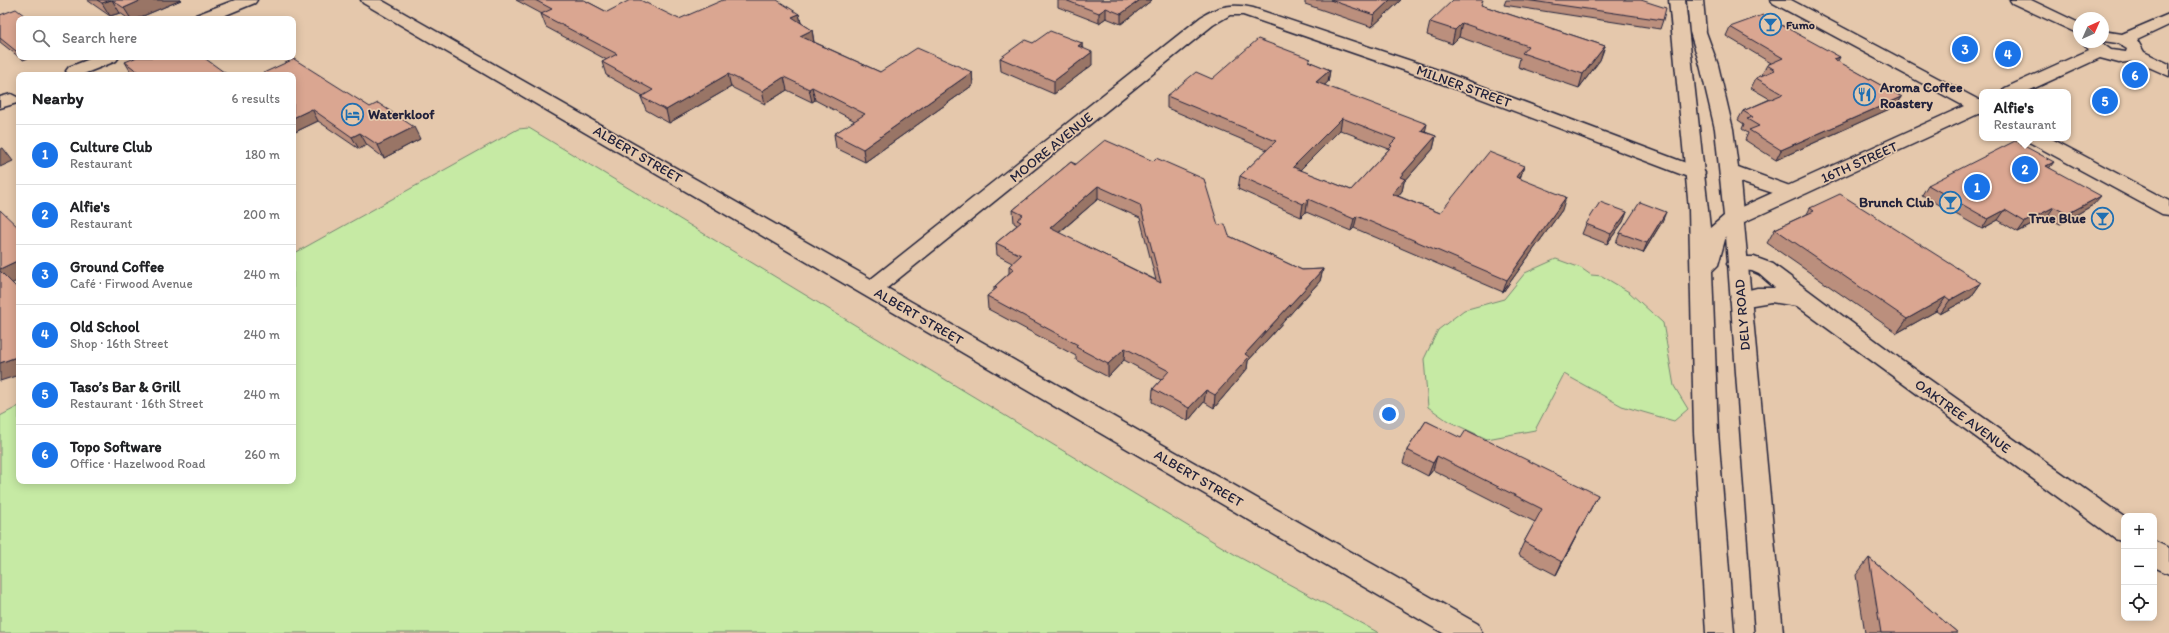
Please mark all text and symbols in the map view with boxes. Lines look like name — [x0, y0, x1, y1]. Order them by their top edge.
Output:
bar icon: Fumo — [1758, 12, 1784, 38]
north arrow — [2073, 12, 2109, 48]
search box — [16, 16, 296, 60]
place label: Fumo — [1786, 18, 1815, 32]
icon: search — [30, 27, 52, 49]
text: Search here — [62, 29, 137, 47]
pin: 3 — [1952, 34, 1978, 64]
pin: 4 — [1995, 39, 2021, 69]
pin: 6 — [2122, 60, 2148, 90]
street label: MILNER STREET — [1414, 61, 1514, 112]
place label: Aroma Coffee Roastery — [1879, 79, 1963, 112]
restaurant icon: Aroma Coffee Roastery — [1851, 82, 1877, 108]
pin: 5 — [2092, 86, 2118, 116]
text: Nearby — [32, 88, 84, 108]
popup — [1979, 89, 2071, 141]
text: 6 results — [232, 91, 280, 106]
text: Alfie's — [1994, 99, 2034, 117]
hotel icon: Waterkloof — [339, 101, 365, 127]
place label: Waterkloof — [368, 106, 435, 123]
street label: MOORE AVENUE — [1006, 108, 1097, 186]
text: Restaurant — [1994, 117, 2056, 132]
street label: ALBERT STREET — [590, 122, 685, 187]
text: Culture Club — [70, 138, 152, 156]
street label: 16TH STREET — [1818, 138, 1900, 187]
text: 1 — [42, 147, 48, 162]
text: 180 m — [245, 147, 280, 162]
pin: 2 — [2012, 154, 2038, 184]
text: Restaurant — [70, 156, 132, 171]
pin: 1 — [1964, 172, 1990, 202]
bar icon: Brunch Club — [1937, 189, 1963, 215]
place label: Brunch Club — [1859, 194, 1934, 211]
text: Alfie's — [70, 198, 110, 216]
bar icon: True Blue — [2089, 205, 2115, 231]
text: 2 — [42, 207, 48, 222]
text: 200 m — [243, 207, 280, 222]
place label: True Blue — [2028, 210, 2086, 227]
text: Restaurant — [70, 216, 132, 231]
text: Ground Coffee — [70, 258, 164, 276]
text: 3 — [41, 267, 49, 282]
text: 240 m — [243, 267, 280, 282]
text: Café · Firwood Avenue — [70, 276, 193, 291]
street label: DELY ROAD — [1731, 278, 1754, 351]
street label: ALBERT STREET — [871, 284, 966, 349]
text: Old School — [70, 318, 140, 336]
text: 4 — [41, 327, 49, 342]
text: 240 m — [243, 327, 280, 342]
text: Shop · 16th Street — [70, 336, 168, 351]
street label: OAKTREE AVENUE — [1911, 376, 2014, 457]
text: Taso’s Bar & Grill — [70, 378, 181, 396]
text: 5 — [42, 387, 48, 402]
text: 240 m — [243, 387, 280, 402]
text: Restaurant · 16th Street — [70, 396, 203, 411]
your location — [1379, 404, 1399, 424]
text: Topo Software — [70, 438, 162, 456]
street label: ALBERT STREET — [1151, 446, 1246, 511]
text: 6 — [42, 447, 48, 462]
text: 260 m — [244, 447, 280, 462]
text: Office · Hazelwood Road — [70, 456, 206, 471]
map controls — [2121, 513, 2157, 621]
button: + — [2121, 513, 2157, 549]
button: − — [2121, 549, 2157, 585]
button: locate — [2121, 585, 2157, 621]

